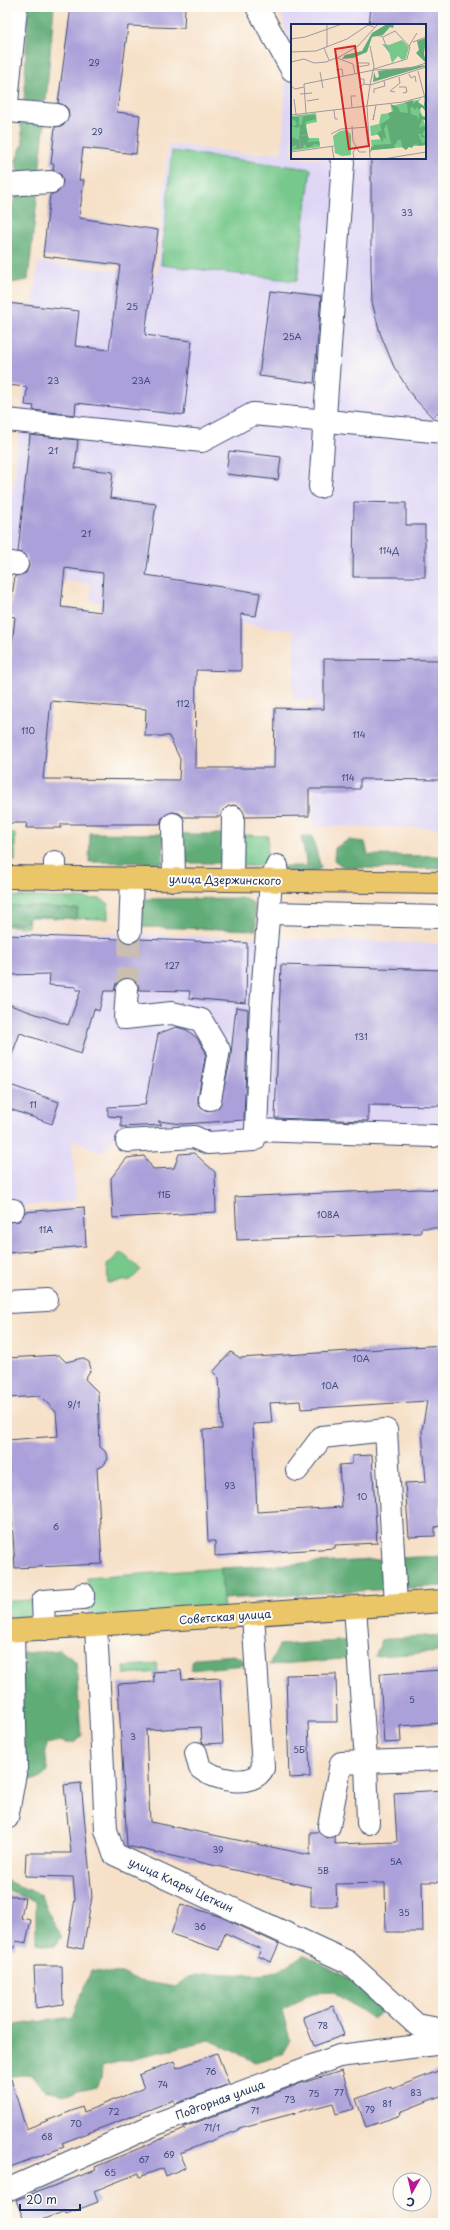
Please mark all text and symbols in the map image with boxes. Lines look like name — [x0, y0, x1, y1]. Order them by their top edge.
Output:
inset map — [291, 24, 426, 159]
house number: 29 — [88, 55, 100, 69]
house number: 29 — [91, 124, 103, 138]
house number: 33 — [401, 205, 413, 219]
house number: 25 — [126, 299, 138, 313]
house number: 25А — [283, 329, 302, 343]
house number: 23 — [47, 373, 59, 387]
house number: 23А — [131, 373, 151, 387]
house number: 21 — [48, 443, 58, 457]
house number: 21 — [81, 526, 91, 540]
house number: 114Д — [379, 543, 399, 557]
house number: 112 — [176, 696, 190, 710]
house number: 110 — [21, 723, 35, 737]
house number: 114 — [352, 727, 366, 741]
house number: 114 — [341, 770, 355, 784]
street label: улица Дзержинского — [169, 870, 281, 889]
house number: 127 — [164, 958, 180, 972]
house number: 131 — [354, 1029, 368, 1043]
house number: 11 — [29, 1097, 37, 1111]
house number: 11Б — [157, 1187, 171, 1201]
house number: 108А — [316, 1207, 340, 1221]
house number: 11А — [39, 1222, 53, 1236]
house number: 10А — [352, 1351, 370, 1365]
house number: 10А — [321, 1378, 339, 1392]
house number: 9/1 — [68, 1397, 81, 1411]
house number: 93 — [225, 1478, 236, 1492]
house number: 10 — [357, 1489, 368, 1503]
house number: 6 — [53, 1519, 59, 1533]
street label: Советская улица — [178, 1605, 272, 1628]
house number: 5 — [409, 1692, 415, 1706]
house number: 3 — [130, 1729, 136, 1743]
house number: 5Б — [293, 1742, 305, 1756]
house number: 39 — [212, 1842, 224, 1856]
street label: улица Клары Цеткин — [126, 1853, 236, 1916]
house number: 5А — [390, 1854, 402, 1868]
house number: 5В — [317, 1863, 329, 1877]
house number: 35 — [398, 1905, 410, 1919]
house number: 36 — [194, 1919, 206, 1933]
house number: 78 — [318, 2018, 328, 2032]
house number: 76 — [206, 2064, 216, 2078]
street label: Подгорная улица — [173, 2075, 267, 2124]
house number: 74 — [158, 2077, 168, 2091]
house number: 77 — [334, 2085, 344, 2099]
house number: 83 — [410, 2085, 422, 2099]
house number: 75 — [309, 2086, 319, 2100]
house number: 73 — [285, 2092, 295, 2106]
house number: 81 — [382, 2096, 392, 2110]
house number: 79 — [365, 2102, 375, 2116]
house number: 71 — [251, 2103, 259, 2117]
house number: 72 — [108, 2104, 120, 2118]
house number: 70 — [70, 2116, 82, 2130]
house number: 71/1 — [204, 2120, 220, 2134]
house number: 68 — [41, 2129, 53, 2143]
house number: 69 — [163, 2147, 175, 2161]
house number: 67 — [138, 2152, 150, 2166]
house number: 65 — [104, 2165, 116, 2179]
north arrow — [392, 2172, 432, 2212]
scale bar — [20, 2186, 80, 2212]
text: 20 m — [26, 2190, 57, 2208]
text: С — [405, 2193, 416, 2211]

